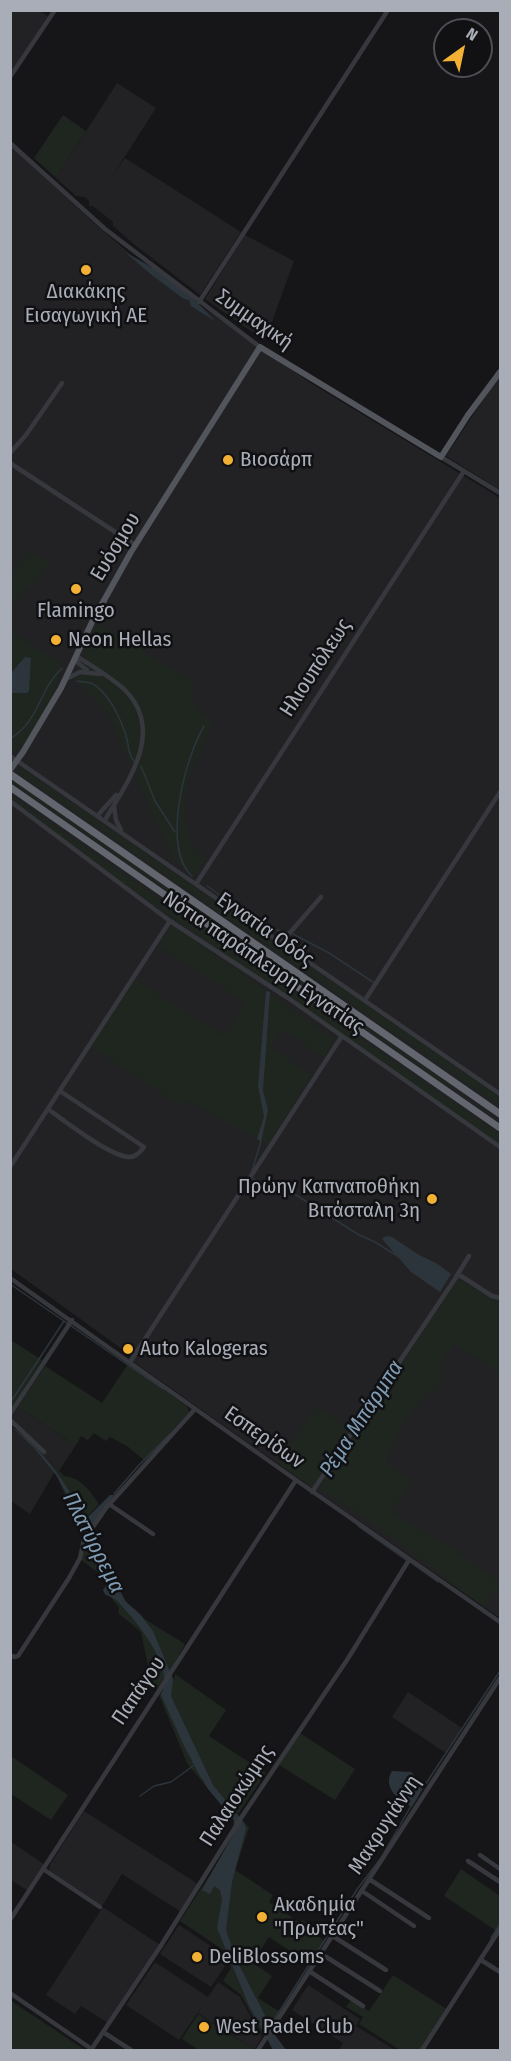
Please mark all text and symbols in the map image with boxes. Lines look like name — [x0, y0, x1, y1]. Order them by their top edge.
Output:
north arrow — [433, 18, 493, 78]
text: N — [463, 24, 481, 45]
marker: Διακάκης Εισαγωγική ΑΕ — [79, 263, 93, 277]
place label: Διακάκης Εισαγωγική ΑΕ — [25, 279, 147, 329]
street label: Συμμαχική — [211, 284, 297, 356]
place label: Βιοσάρπ — [240, 447, 312, 473]
marker: Βιοσάρπ — [221, 453, 235, 467]
street label: Ευόσμου — [86, 508, 146, 586]
marker: Flamingo — [69, 582, 83, 596]
place label: Flamingo — [37, 598, 115, 624]
street label: Ηλιουπόλεως — [275, 614, 357, 722]
place label: Neon Hellas — [68, 627, 171, 653]
marker: Neon Hellas — [49, 633, 63, 647]
street label: Νότια παράπλευρη Εγνατίας — [158, 886, 368, 1040]
street label: Εγνατία Οδός — [212, 887, 318, 973]
place label: Πρώην Καπναποθήκη Βιτάσταλη 3η — [238, 1174, 420, 1224]
marker: Πρώην Καπναποθήκη Βιτάσταλη 3η — [425, 1192, 439, 1206]
place label: Auto Kalogeras — [140, 1336, 268, 1362]
marker: Auto Kalogeras — [121, 1342, 135, 1356]
water label: Ρέμα Μπάρμπα — [315, 1356, 409, 1482]
street label: Εσπερίδων — [219, 1401, 309, 1475]
water label: Πλατύρρεμα — [56, 1488, 130, 1598]
street label: Παπάγου — [107, 1652, 171, 1730]
street label: Παλαιοκώμης — [195, 1740, 279, 1852]
street label: Μακρυγιάννη — [344, 1771, 426, 1879]
place label: Ακαδημία "Πρωτέας" — [274, 1892, 364, 1942]
marker: Ακαδημία "Πρωτέας" — [255, 1910, 269, 1924]
place label: DeliBlossoms — [209, 1944, 324, 1970]
marker: DeliBlossoms — [190, 1950, 204, 1964]
place label: West Padel Club — [216, 2014, 353, 2040]
marker: West Padel Club — [197, 2020, 211, 2034]

